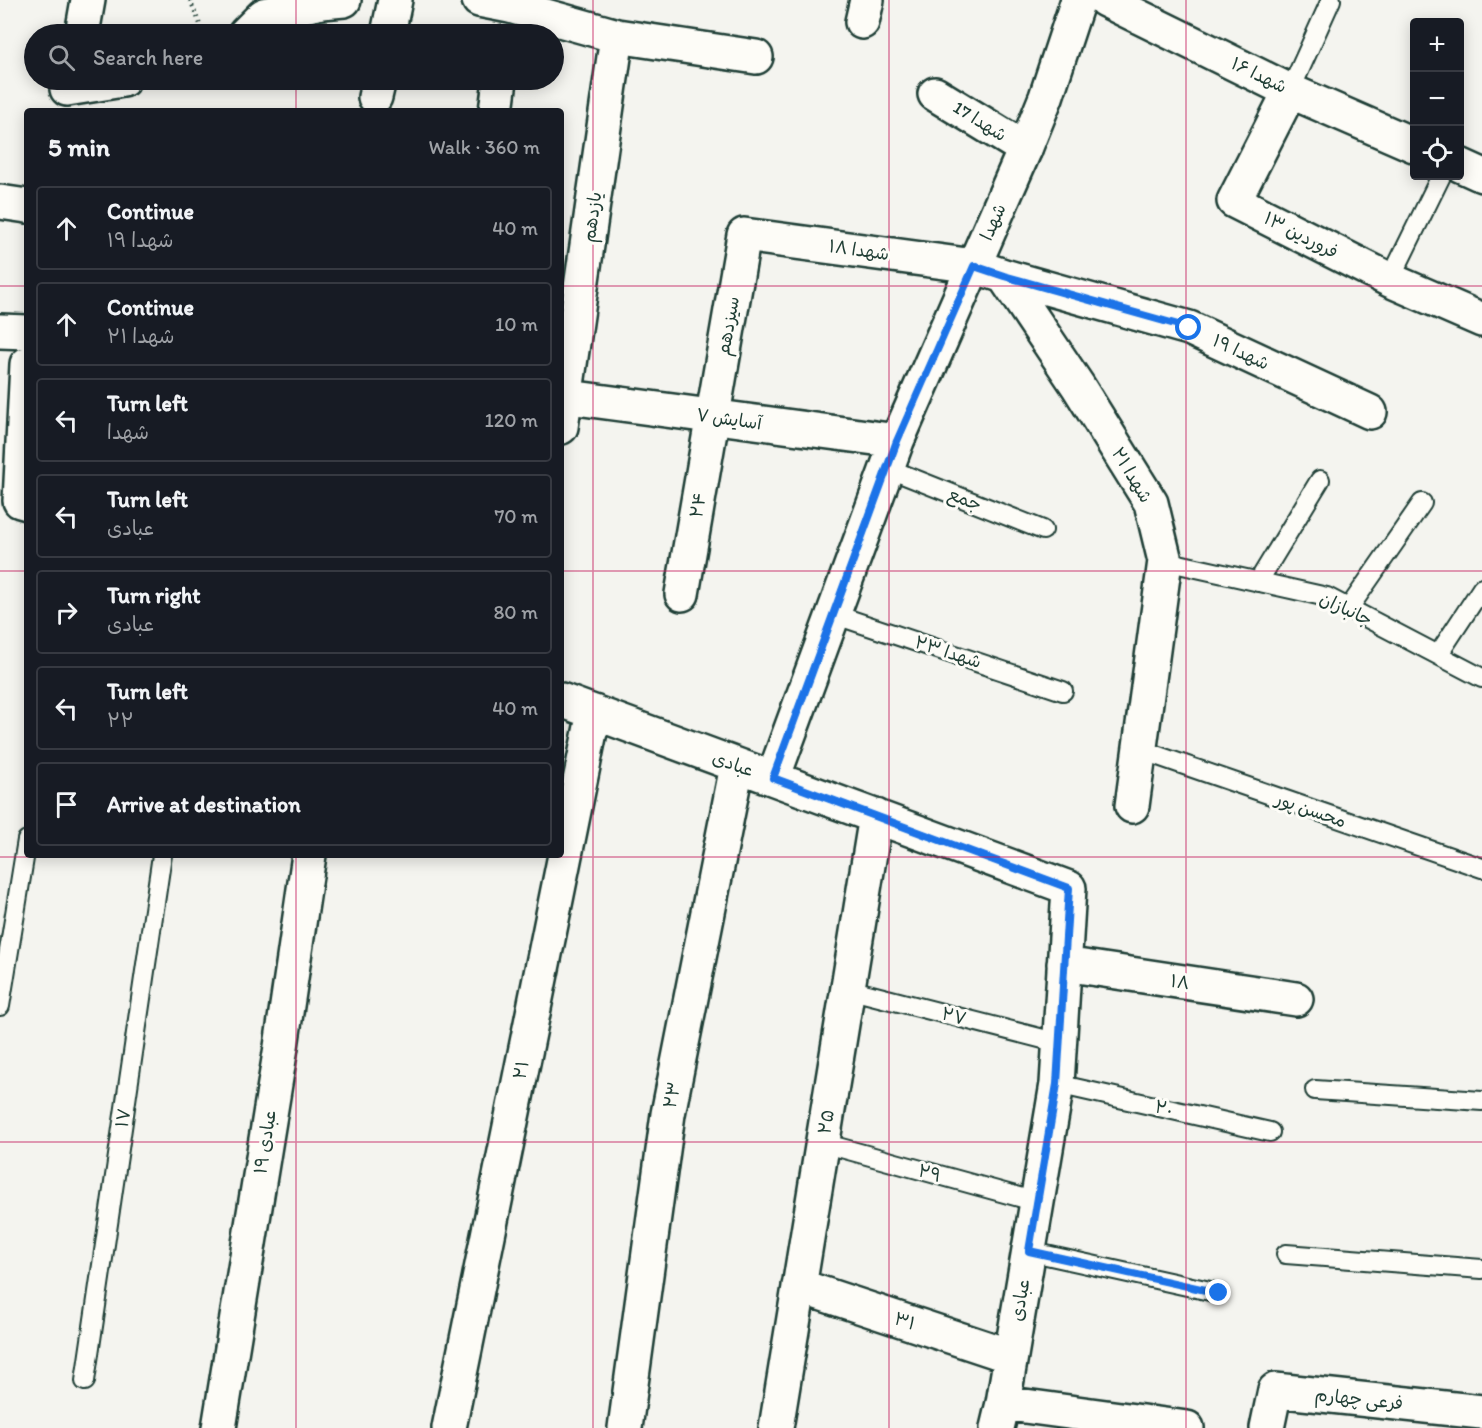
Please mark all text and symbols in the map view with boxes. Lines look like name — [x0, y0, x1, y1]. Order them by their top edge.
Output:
map controls — [1410, 18, 1464, 180]
button: + — [1410, 18, 1464, 72]
search box — [24, 24, 564, 90]
icon: search — [45, 41, 78, 74]
text: Search here — [93, 44, 203, 71]
street label: شهدا ۱۶ — [1227, 52, 1291, 98]
button: − — [1410, 72, 1464, 126]
street label: شهدا 17 — [949, 96, 1011, 146]
button: locate — [1410, 126, 1464, 180]
text: 5 min — [48, 131, 110, 163]
text: Walk · 360 m — [428, 135, 540, 159]
street label: یازدهم — [578, 190, 609, 244]
text: Continue — [107, 198, 194, 225]
street label: شهدا — [975, 200, 1011, 244]
street label: فروردین ۱۳ — [1260, 207, 1342, 263]
icon: ahead — [50, 212, 83, 245]
text: 40 m — [492, 216, 538, 240]
text: شهدا ۱۹ — [107, 228, 173, 252]
street label: شهدا ۱۸ — [827, 235, 891, 265]
text: Continue — [107, 294, 194, 321]
street label: سیزدهم — [712, 295, 747, 358]
icon: ahead — [50, 308, 83, 341]
text: 10 m — [495, 312, 538, 336]
route start — [1175, 314, 1201, 340]
text: شهدا ۲۱ — [107, 324, 174, 348]
street label: شهدا ۱۹ — [1209, 329, 1273, 375]
text: Turn left — [107, 390, 188, 417]
icon: left — [50, 404, 83, 437]
street label: آسایش ۷ — [695, 404, 765, 435]
text: 120 m — [485, 408, 538, 432]
text: شهدا — [107, 420, 149, 444]
street label: شهدا ۲۱ — [1107, 443, 1157, 507]
street label: جمع — [944, 482, 985, 517]
text: Turn left — [107, 486, 188, 513]
street label: ۲۴ — [685, 490, 711, 520]
icon: left — [50, 500, 83, 533]
text: 70 m — [494, 504, 538, 528]
text: عبادی — [107, 516, 154, 540]
text: Turn right — [107, 582, 201, 609]
street label: جانبازان — [1316, 587, 1376, 631]
icon: right — [50, 596, 83, 629]
text: 80 m — [493, 600, 538, 624]
text: عبادی — [107, 612, 154, 636]
street label: شهدا ۲۳ — [912, 631, 984, 673]
text: Turn left — [107, 678, 188, 705]
icon: left — [50, 692, 83, 725]
text: 40 m — [492, 696, 538, 720]
text: ۲۲ — [107, 708, 134, 732]
street label: عبادی — [709, 746, 757, 782]
street label: محسن پور — [1271, 787, 1349, 833]
icon: arrive — [50, 788, 83, 821]
text: Arrive at destination — [107, 791, 301, 818]
street label: ۱۸ — [1169, 970, 1191, 994]
street label: ۲۷ — [939, 1002, 969, 1030]
street label: ۲۱ — [508, 1059, 534, 1081]
street label: ۲۳ — [659, 1080, 685, 1110]
street label: ۲۰ — [1153, 1095, 1175, 1121]
street label: ۱۷ — [111, 1107, 135, 1129]
street label: ۲۵ — [813, 1108, 839, 1136]
street label: عبادی ۱۹ — [249, 1109, 281, 1175]
street label: ۲۹ — [916, 1159, 944, 1187]
street label: عبادی — [1005, 1277, 1035, 1323]
route end — [1205, 1279, 1231, 1305]
street label: ۳۱ — [891, 1307, 919, 1335]
street label: فرعی چهارم — [1313, 1383, 1404, 1418]

